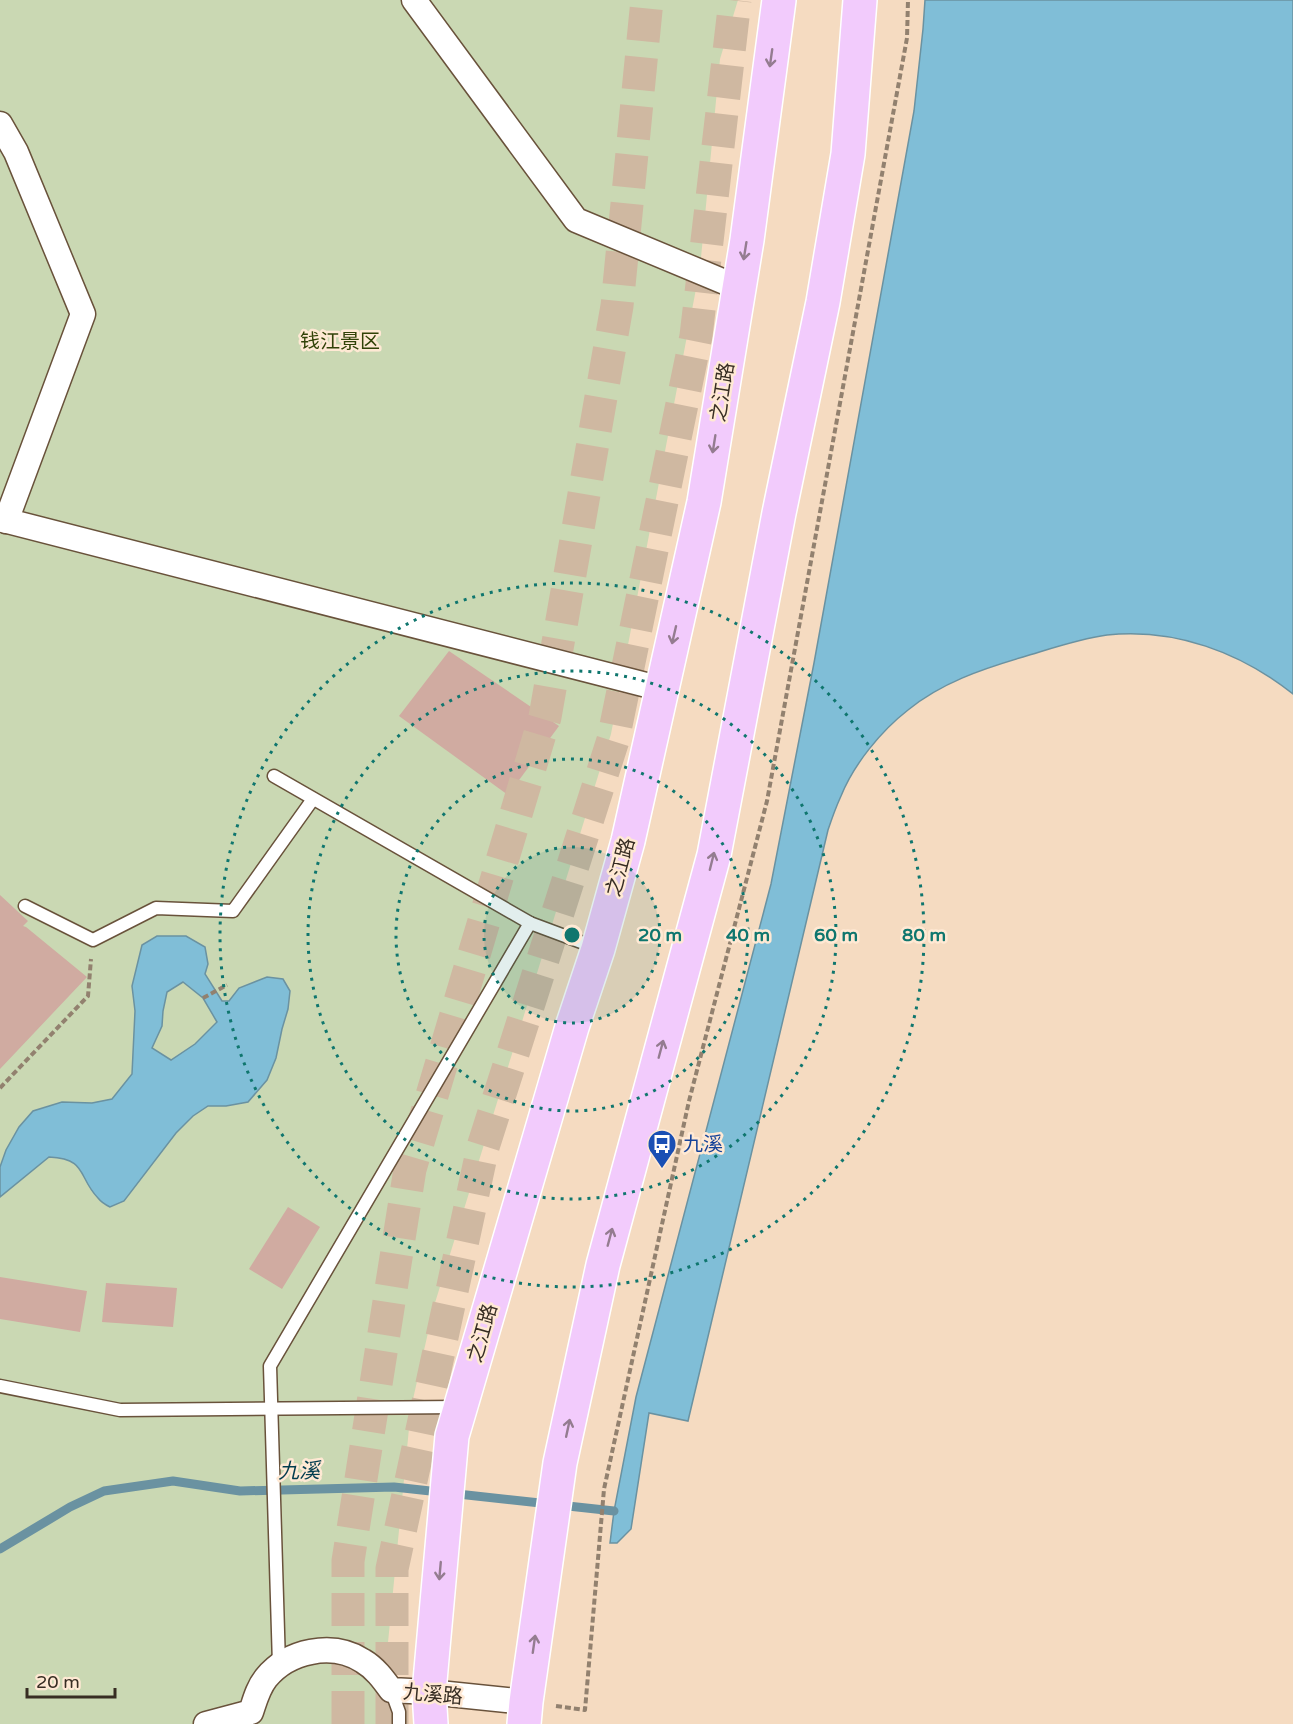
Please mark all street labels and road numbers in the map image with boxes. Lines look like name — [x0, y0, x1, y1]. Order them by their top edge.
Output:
street label: 之江路 — [706, 361, 740, 424]
street label: 之江路 — [602, 835, 640, 899]
street label: 之江路 — [463, 1301, 503, 1365]
street label: 九溪路 — [402, 1680, 464, 1710]

